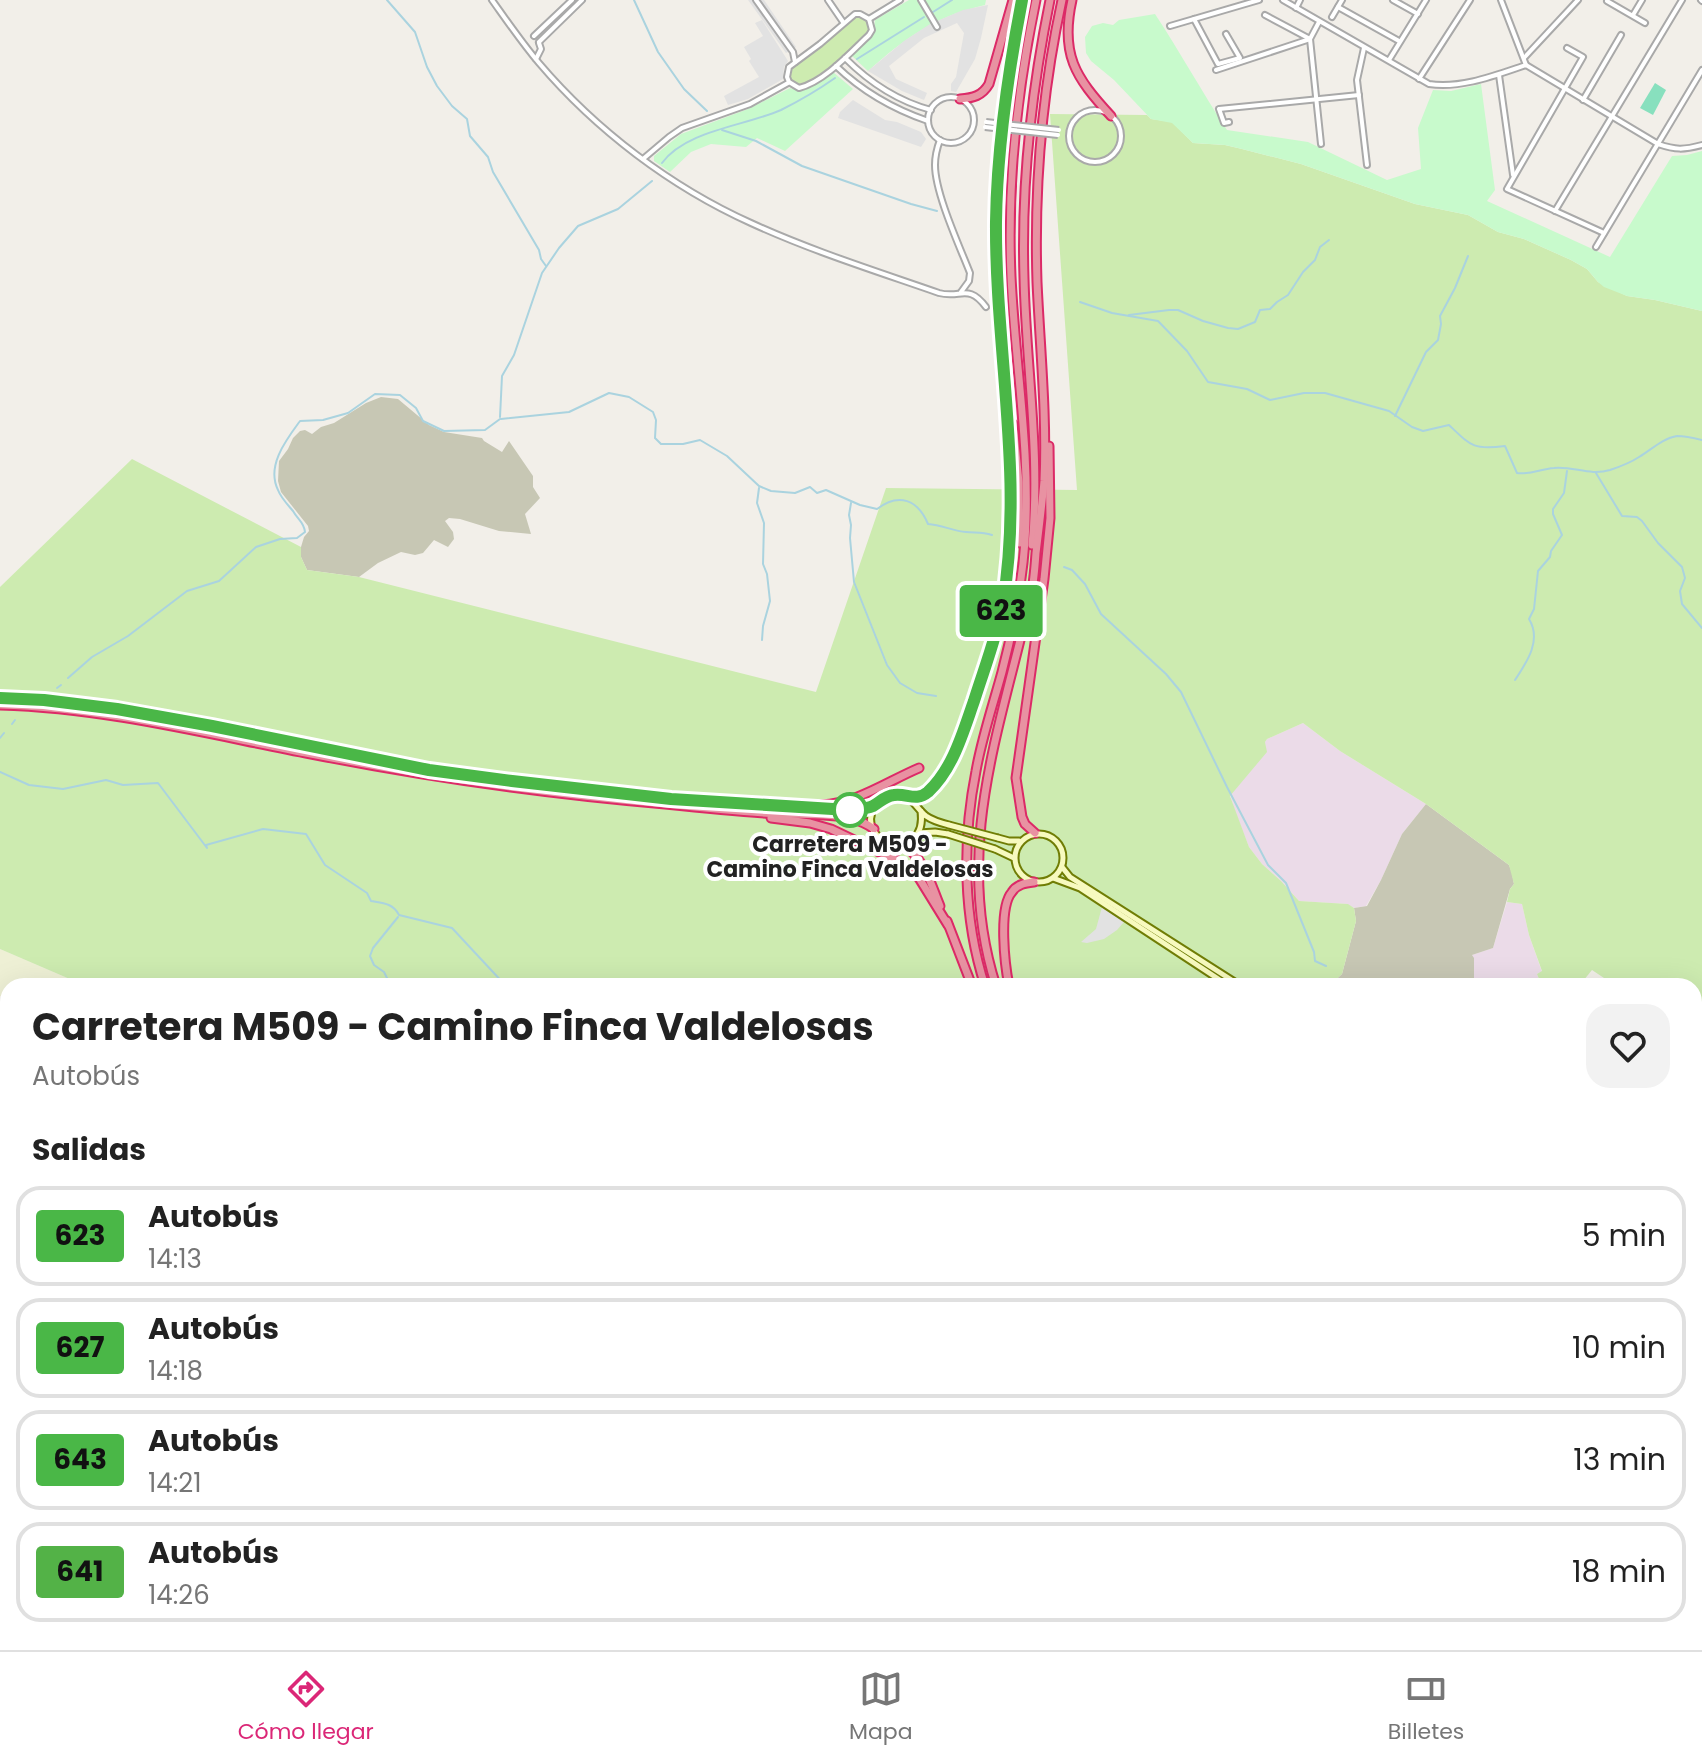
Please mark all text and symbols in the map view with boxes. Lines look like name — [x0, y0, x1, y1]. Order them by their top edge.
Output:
line badge: 623 — [955, 585, 1047, 637]
text: 623 — [976, 591, 1026, 630]
marker: Carretera M509 - Camino Finca Valdelosas — [833, 793, 867, 827]
place label: Carretera M509 - Camino Finca Valdelosas — [706, 829, 994, 885]
text: Carretera M509 - Camino Finca Valdelosas — [32, 1000, 874, 1053]
button: heart — [1586, 1004, 1670, 1088]
text: Autobús — [32, 1058, 140, 1094]
text: Salidas — [32, 1128, 146, 1171]
text: Autobús — [148, 1195, 279, 1238]
text: 5 min — [1582, 1214, 1666, 1257]
text: 623 — [55, 1216, 105, 1255]
text: 14:13 — [148, 1241, 202, 1277]
text: Autobús — [148, 1307, 279, 1350]
text: 10 min — [1572, 1326, 1666, 1369]
text: 627 — [56, 1328, 104, 1367]
text: 14:18 — [148, 1353, 203, 1389]
text: Autobús — [148, 1419, 279, 1462]
text: 13 min — [1573, 1438, 1666, 1481]
text: 643 — [53, 1440, 107, 1479]
text: 14:21 — [148, 1465, 201, 1501]
text: Autobús — [148, 1531, 279, 1574]
text: 18 min — [1572, 1550, 1666, 1593]
text: 641 — [56, 1552, 104, 1591]
text: 14:26 — [148, 1577, 210, 1613]
tab: Cómo llegar — [238, 1667, 374, 1748]
tab: Mapa — [849, 1667, 913, 1748]
tab: Billetes — [1388, 1667, 1464, 1748]

